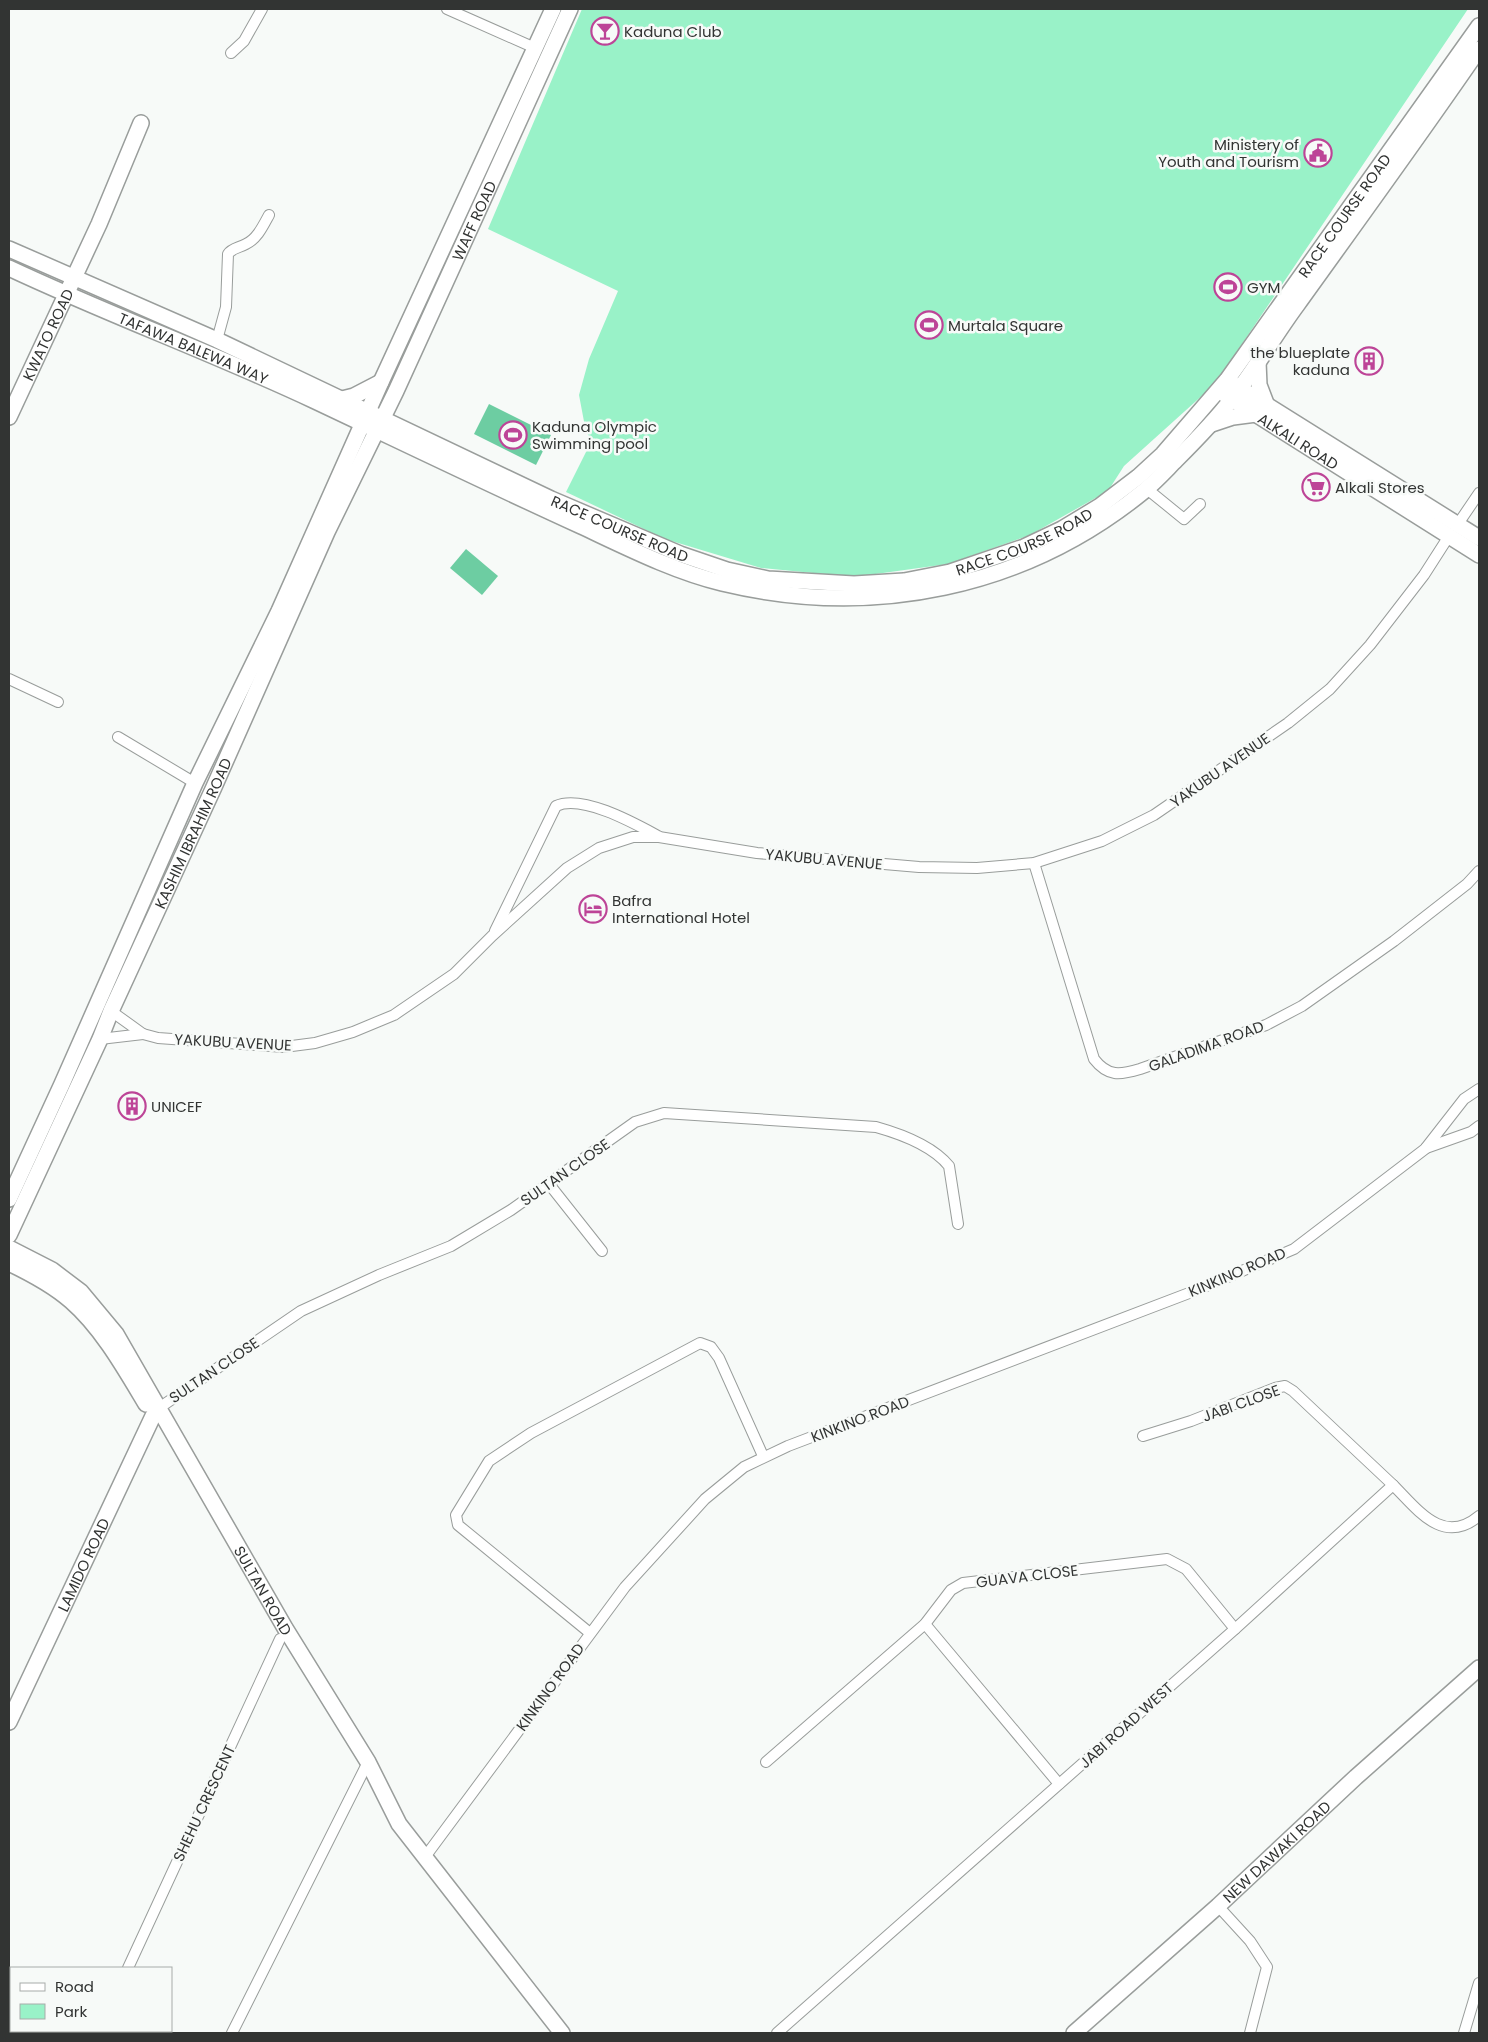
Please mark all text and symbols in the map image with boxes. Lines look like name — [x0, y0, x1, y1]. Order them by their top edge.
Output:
bar icon: Kaduna Club — [590, 16, 620, 46]
place label: Kaduna Club — [624, 21, 722, 42]
place label: Ministery of Youth and Tourism — [1158, 134, 1299, 172]
public building icon: Ministery of Youth and Tourism — [1303, 138, 1333, 168]
street label: RACE COURSE ROAD — [1293, 149, 1395, 282]
street label: WAFF ROAD — [446, 177, 501, 264]
sports icon: GYM — [1213, 272, 1243, 302]
place label: GYM — [1247, 277, 1280, 298]
street label: KWATO ROAD — [17, 285, 78, 384]
street label: TAFAWA BALEWA WAY — [115, 307, 272, 389]
sports icon: Murtala Square — [914, 310, 944, 340]
place label: Murtala Square — [948, 315, 1063, 336]
place label: the blueplate kaduna — [1250, 342, 1350, 380]
building icon: the blueplate kaduna — [1354, 346, 1384, 376]
street label: ALKALI ROAD — [1254, 408, 1343, 474]
place label: Kaduna Olympic Swimming pool — [532, 416, 657, 454]
sports icon: Kaduna Olympic Swimming pool — [498, 420, 528, 450]
supermarket icon: Alkali Stores — [1301, 472, 1331, 502]
place label: Alkali Stores — [1335, 477, 1425, 498]
street label: RACE COURSE ROAD — [548, 490, 691, 567]
street label: RACE COURSE ROAD — [953, 503, 1096, 580]
street label: YAKUBU AVENUE — [1166, 728, 1274, 812]
street label: KASHIM IBRAHIM ROAD — [149, 754, 236, 912]
street label: YAKUBU AVENUE — [764, 843, 884, 875]
place label: Bafra International Hotel — [612, 890, 750, 928]
hotel icon: Bafra International Hotel — [578, 894, 608, 924]
street label: GALADIMA ROAD — [1145, 1015, 1267, 1077]
street label: YAKUBU AVENUE — [174, 1028, 292, 1056]
building icon: UNICEF — [117, 1091, 147, 1121]
place label: UNICEF — [151, 1096, 203, 1117]
street label: SULTAN CLOSE — [516, 1133, 614, 1211]
street label: KINKINO ROAD — [1185, 1242, 1289, 1302]
street label: SULTAN CLOSE — [165, 1332, 263, 1408]
street label: JABI CLOSE — [1199, 1379, 1283, 1427]
street label: KINKINO ROAD — [808, 1391, 912, 1447]
street label: LAMIDO ROAD — [52, 1514, 114, 1615]
street label: SULTAN ROAD — [229, 1542, 297, 1639]
street label: GUAVA CLOSE — [975, 1559, 1079, 1593]
street label: KINKINO ROAD — [511, 1639, 589, 1735]
street label: JABI ROAD WEST — [1074, 1677, 1178, 1773]
street label: SHEHU CRESCENT — [168, 1741, 240, 1865]
street label: NEW DAWAKI ROAD — [1218, 1796, 1335, 1907]
legend — [10, 1967, 172, 2032]
text: Road — [55, 1976, 94, 1997]
text: Park — [55, 2001, 87, 2022]

